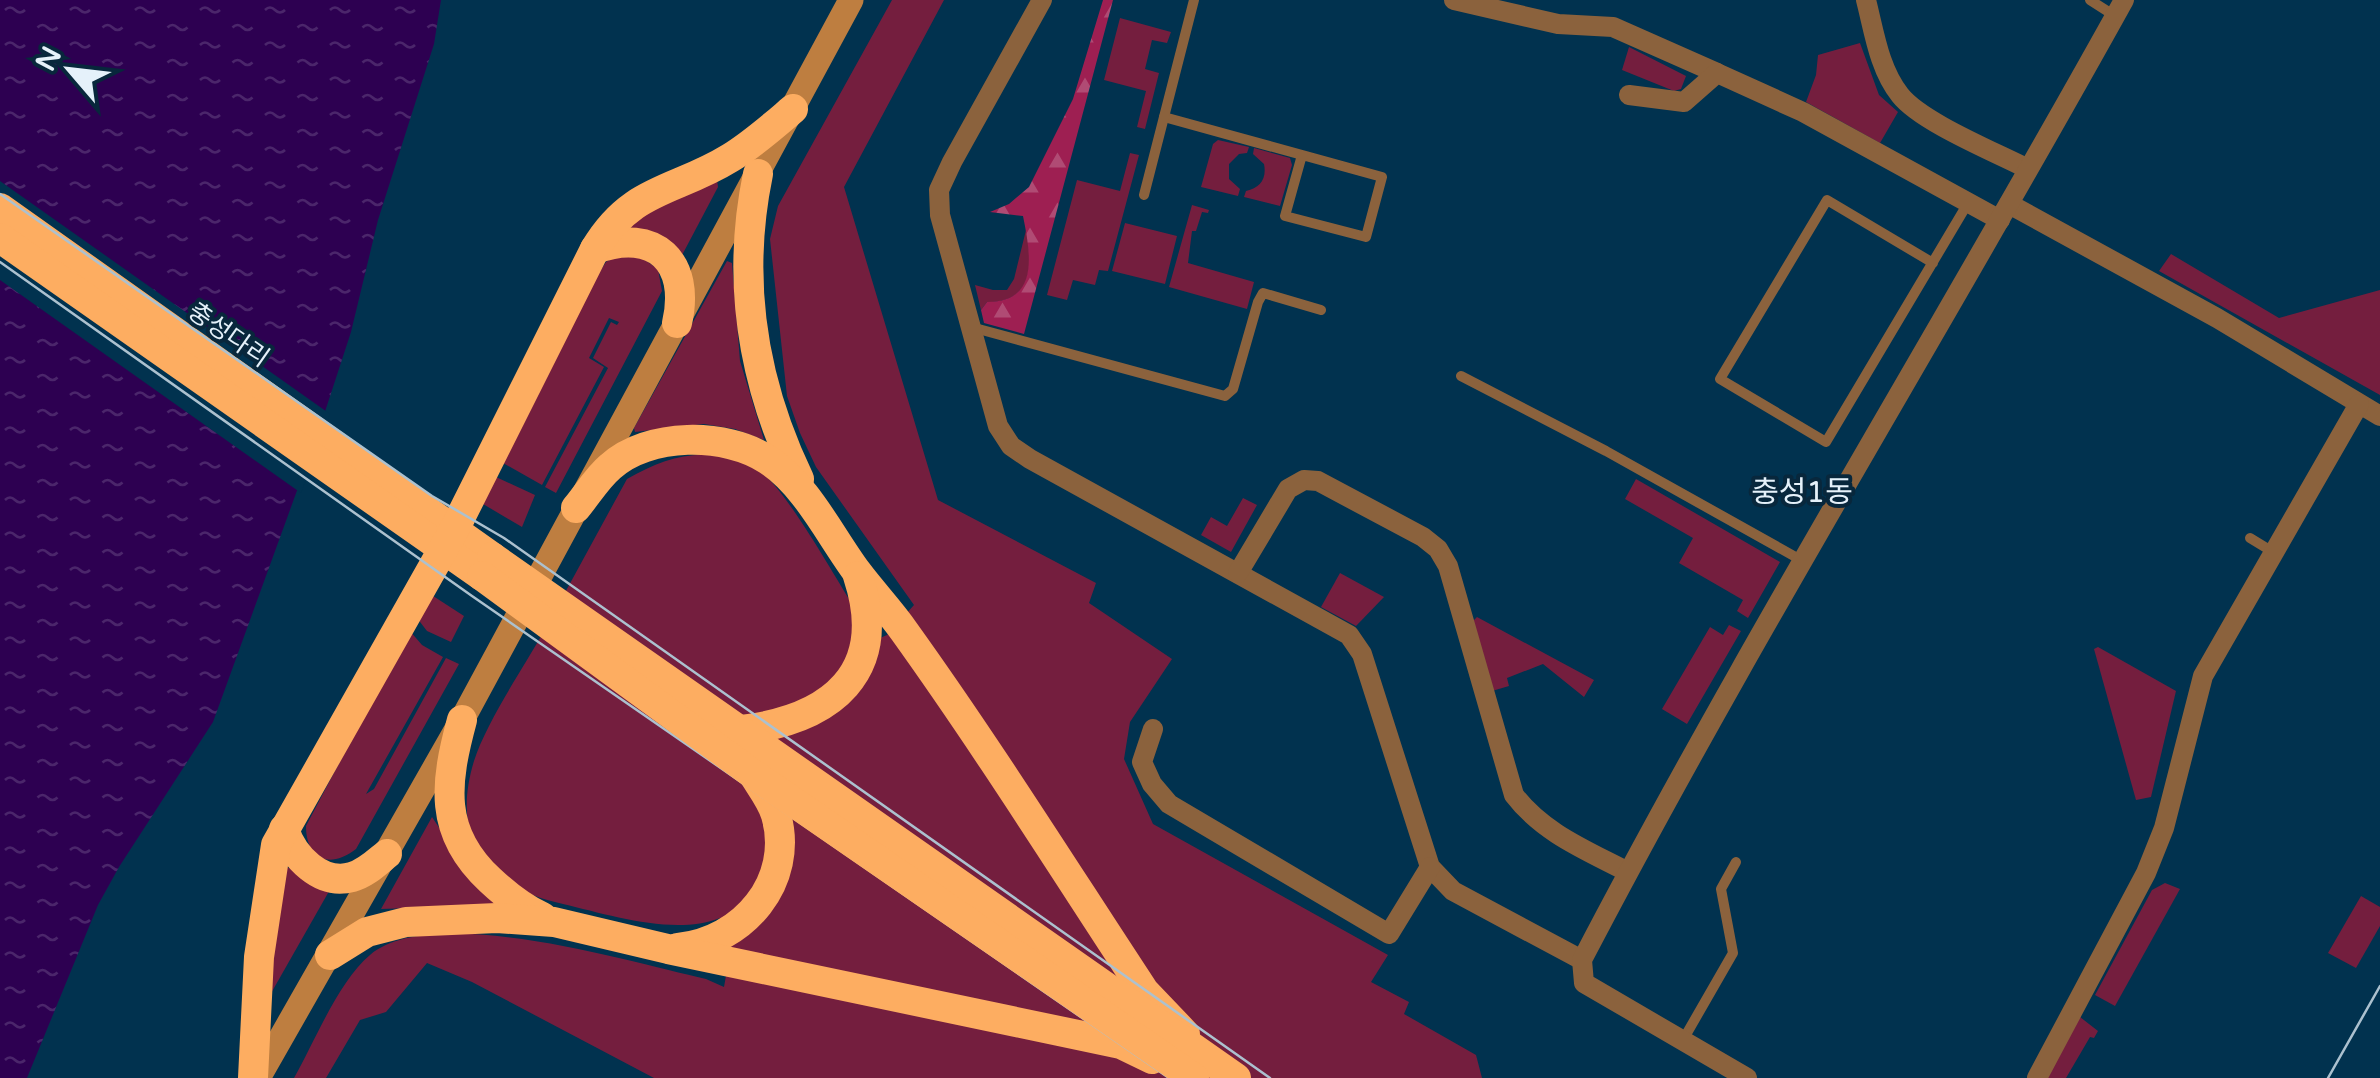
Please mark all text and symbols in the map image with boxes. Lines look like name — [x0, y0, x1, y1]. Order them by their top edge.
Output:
north arrow — [20, 20, 120, 120]
text: N — [29, 41, 69, 77]
street label: 충성다리 — [182, 296, 275, 373]
district label: 충성1동 — [1751, 474, 1853, 511]

